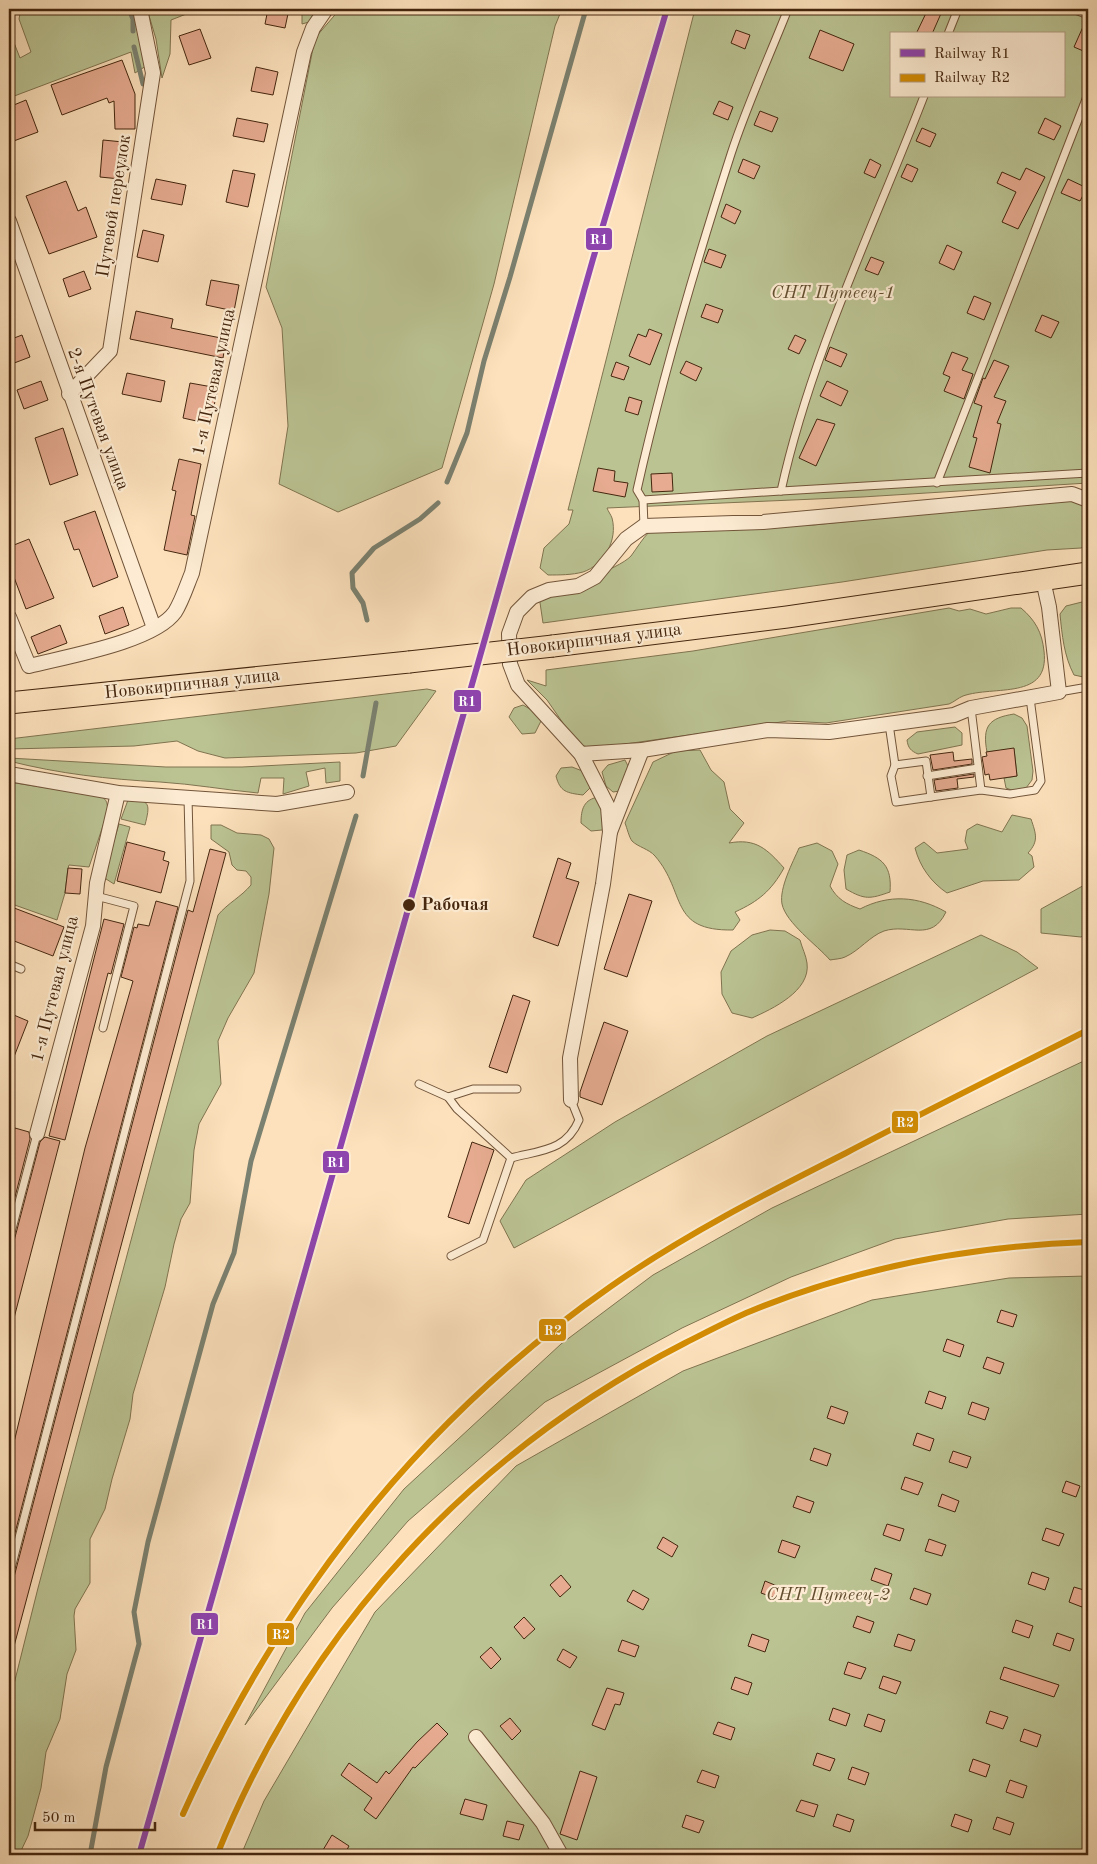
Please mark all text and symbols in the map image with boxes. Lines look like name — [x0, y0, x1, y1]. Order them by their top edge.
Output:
legend — [890, 32, 1064, 98]
text: Railway R1 — [934, 47, 1010, 62]
text: Railway R2 — [934, 71, 1010, 86]
street label: Путевой переулок — [94, 133, 134, 279]
line badge: R1 — [585, 227, 613, 251]
text: R1 — [590, 233, 608, 247]
park label: СНТ Путеец-1 — [771, 284, 895, 302]
street label: 1-я Путевая улица — [190, 307, 238, 457]
street label: 2-я Путевая улица — [64, 345, 132, 493]
street label: Новокирпичная улица — [505, 620, 683, 660]
street label: Новокирпичная улица — [103, 666, 281, 702]
line badge: R1 — [453, 689, 482, 713]
text: R1 — [458, 695, 476, 709]
place label: Рабочая — [421, 896, 489, 914]
marker: Рабочая — [401, 897, 417, 913]
street label: 1-я Путевая улица — [28, 914, 82, 1064]
line badge: R2 — [891, 1110, 919, 1134]
text: R2 — [896, 1116, 914, 1130]
line badge: R1 — [322, 1150, 350, 1174]
text: R1 — [327, 1156, 345, 1170]
line badge: R2 — [538, 1318, 567, 1342]
text: R2 — [544, 1324, 562, 1338]
park label: СНТ Путеец-2 — [766, 1586, 891, 1604]
line badge: R1 — [190, 1612, 219, 1636]
text: R1 — [196, 1618, 214, 1632]
line badge: R2 — [266, 1622, 295, 1646]
text: R2 — [272, 1628, 290, 1642]
scale bar — [35, 1799, 155, 1831]
text: 50 m — [42, 1811, 76, 1826]

